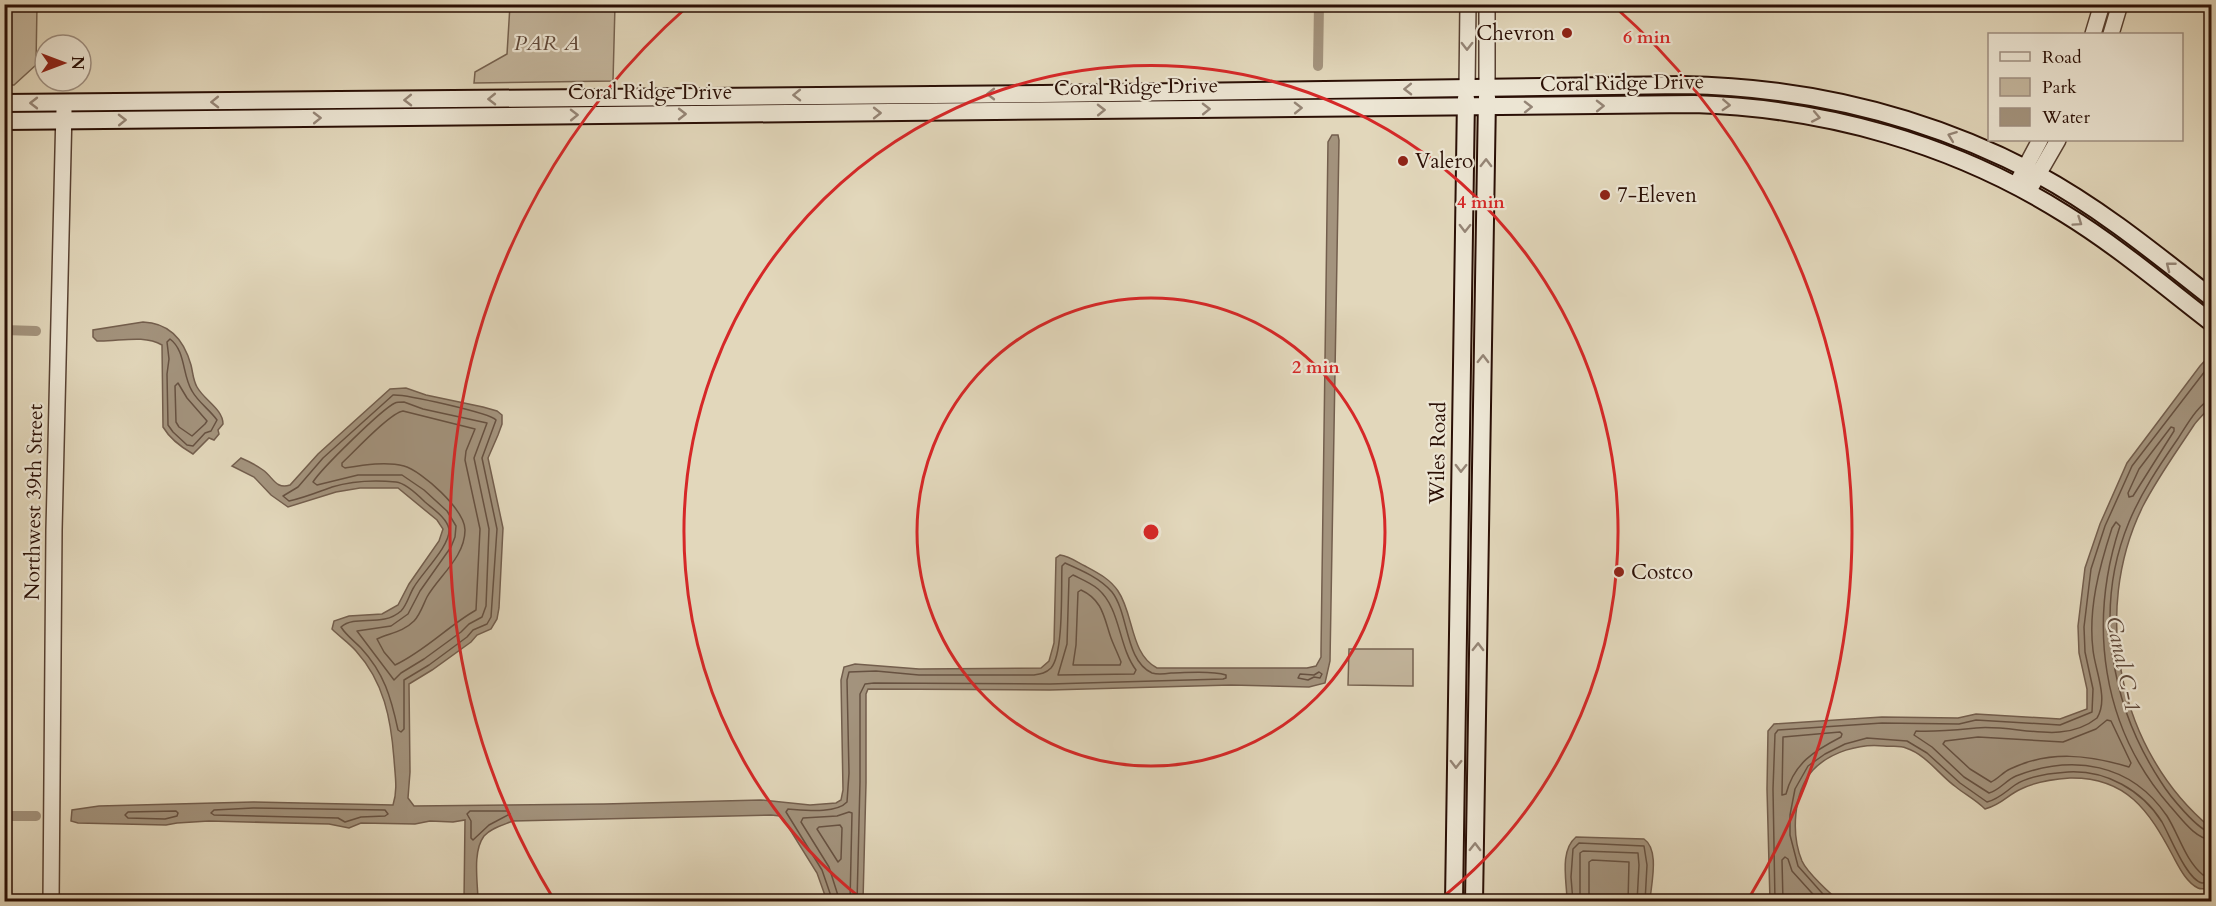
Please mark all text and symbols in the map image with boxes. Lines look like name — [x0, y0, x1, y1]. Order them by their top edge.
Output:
place label: Chevron — [1476, 19, 1555, 48]
text: 6 min — [1623, 25, 1671, 50]
marker: Chevron — [1560, 26, 1574, 40]
park label: PAR A — [514, 29, 580, 58]
north arrow — [33, 33, 93, 93]
legend — [1988, 33, 2183, 141]
one-way arrow — [1461, 42, 1473, 51]
text: Road — [2042, 45, 2082, 70]
text: N — [66, 56, 88, 70]
street label: Coral Ridge Drive — [1540, 67, 1704, 99]
street label: Coral Ridge Drive — [1054, 71, 1218, 103]
text: Park — [2042, 75, 2077, 100]
street label: Coral Ridge Drive — [568, 78, 732, 107]
one-way arrow — [1404, 83, 1413, 95]
one-way arrow — [987, 88, 996, 100]
one-way arrow — [793, 89, 802, 101]
one-way arrow — [488, 93, 497, 105]
one-way arrow — [404, 94, 413, 106]
one-way arrow — [211, 96, 220, 108]
one-way arrow — [30, 97, 39, 109]
one-way arrow — [1595, 99, 1604, 112]
one-way arrow — [1722, 99, 1731, 112]
one-way arrow — [1523, 100, 1532, 113]
one-way arrow — [1293, 102, 1302, 114]
one-way arrow — [1201, 103, 1210, 115]
one-way arrow — [1097, 104, 1106, 116]
text: Water — [2041, 105, 2091, 130]
one-way arrow — [872, 107, 881, 119]
one-way arrow — [677, 108, 686, 120]
one-way arrow — [569, 109, 578, 121]
one-way arrow — [1811, 110, 1821, 123]
one-way arrow — [313, 112, 322, 124]
one-way arrow — [118, 114, 127, 127]
one-way arrow — [1948, 130, 1958, 143]
place label: Valero — [1415, 147, 1473, 176]
marker: Valero — [1396, 154, 1410, 168]
one-way arrow — [1479, 159, 1492, 168]
place label: 7-Eleven — [1617, 181, 1697, 210]
marker: 7-Eleven — [1598, 188, 1612, 202]
text: 4 min — [1457, 190, 1505, 215]
one-way arrow — [2071, 215, 2082, 226]
one-way arrow — [1458, 224, 1471, 233]
one-way arrow — [2166, 262, 2177, 273]
one-way arrow — [1476, 354, 1489, 363]
text: 2 min — [1292, 355, 1340, 380]
street label: Wiles Road — [1423, 401, 1453, 506]
street label: Northwest 39th Street — [18, 403, 50, 601]
one-way arrow — [1454, 464, 1467, 473]
centre of rings — [1141, 522, 1161, 542]
place label: Costco — [1631, 558, 1693, 587]
marker: Costco — [1612, 565, 1626, 579]
water label: Canal C-1 — [2098, 614, 2148, 714]
one-way arrow — [1472, 642, 1484, 651]
one-way arrow — [1450, 759, 1462, 768]
one-way arrow — [1469, 842, 1481, 851]

